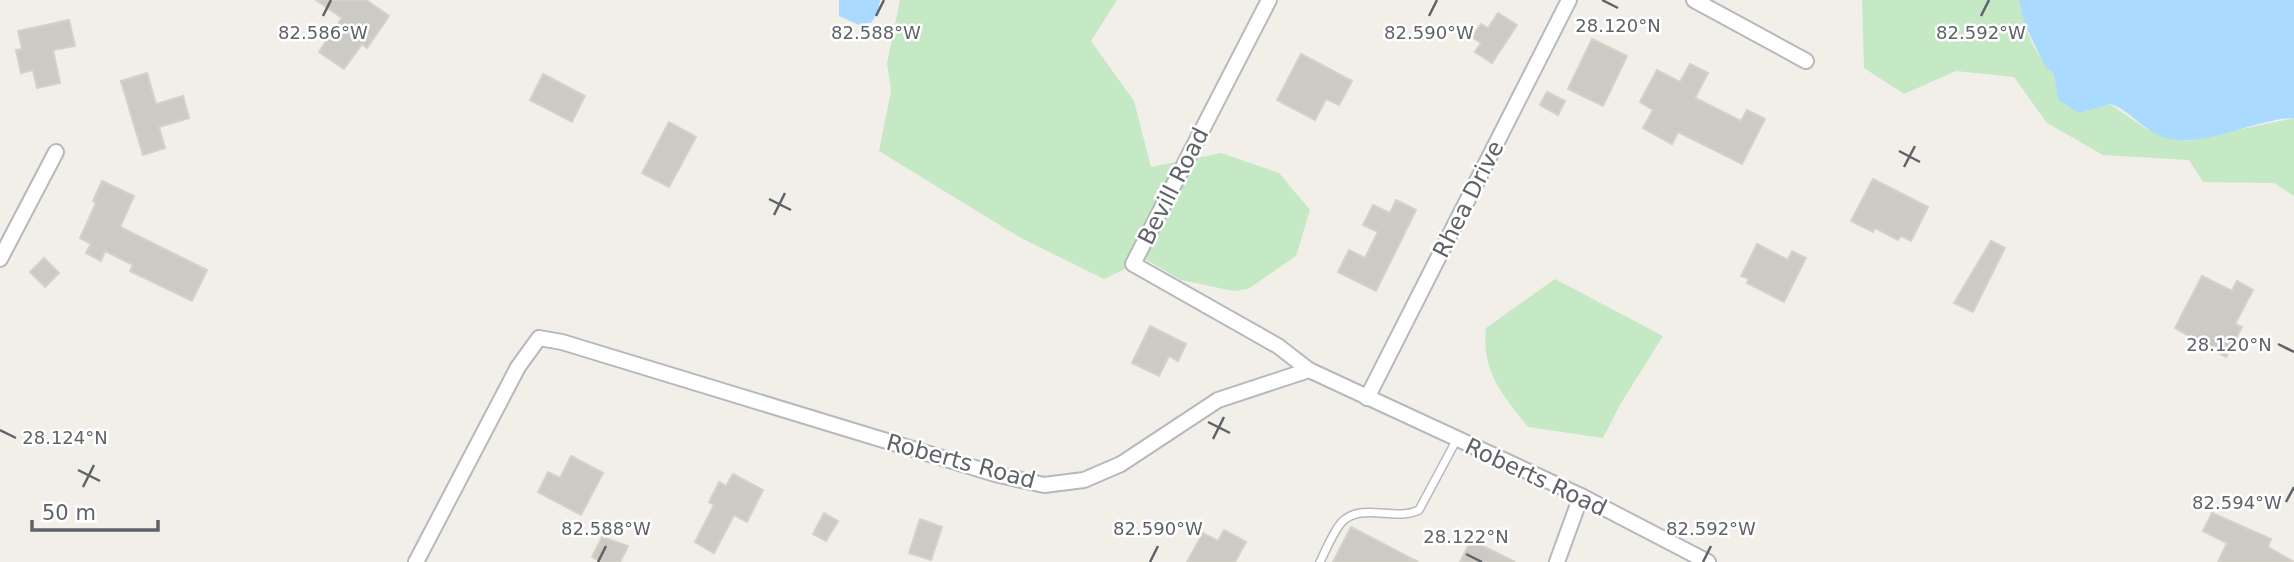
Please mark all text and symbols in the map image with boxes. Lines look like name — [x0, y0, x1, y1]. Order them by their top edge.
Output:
text: 28.120°N — [1575, 15, 1661, 36]
text: 82.586°W — [278, 22, 368, 43]
text: 82.588°W — [831, 22, 921, 43]
text: 82.590°W — [1384, 22, 1474, 43]
text: 82.592°W — [1936, 22, 2026, 43]
street label: Bevill Road — [1132, 123, 1214, 249]
street label: Rhea Drive — [1427, 136, 1509, 262]
text: 28.120°N — [2186, 334, 2272, 355]
text: 28.124°N — [22, 427, 108, 448]
street label: Roberts Road — [884, 429, 1038, 493]
street label: Roberts Road — [1461, 433, 1611, 521]
scale bar — [32, 489, 158, 532]
text: 82.594°W — [2192, 492, 2282, 513]
text: 50 m — [42, 501, 96, 525]
text: 82.588°W — [561, 518, 651, 539]
text: 82.590°W — [1113, 518, 1203, 539]
text: 82.592°W — [1666, 518, 1756, 539]
text: 28.122°N — [1423, 526, 1509, 547]

